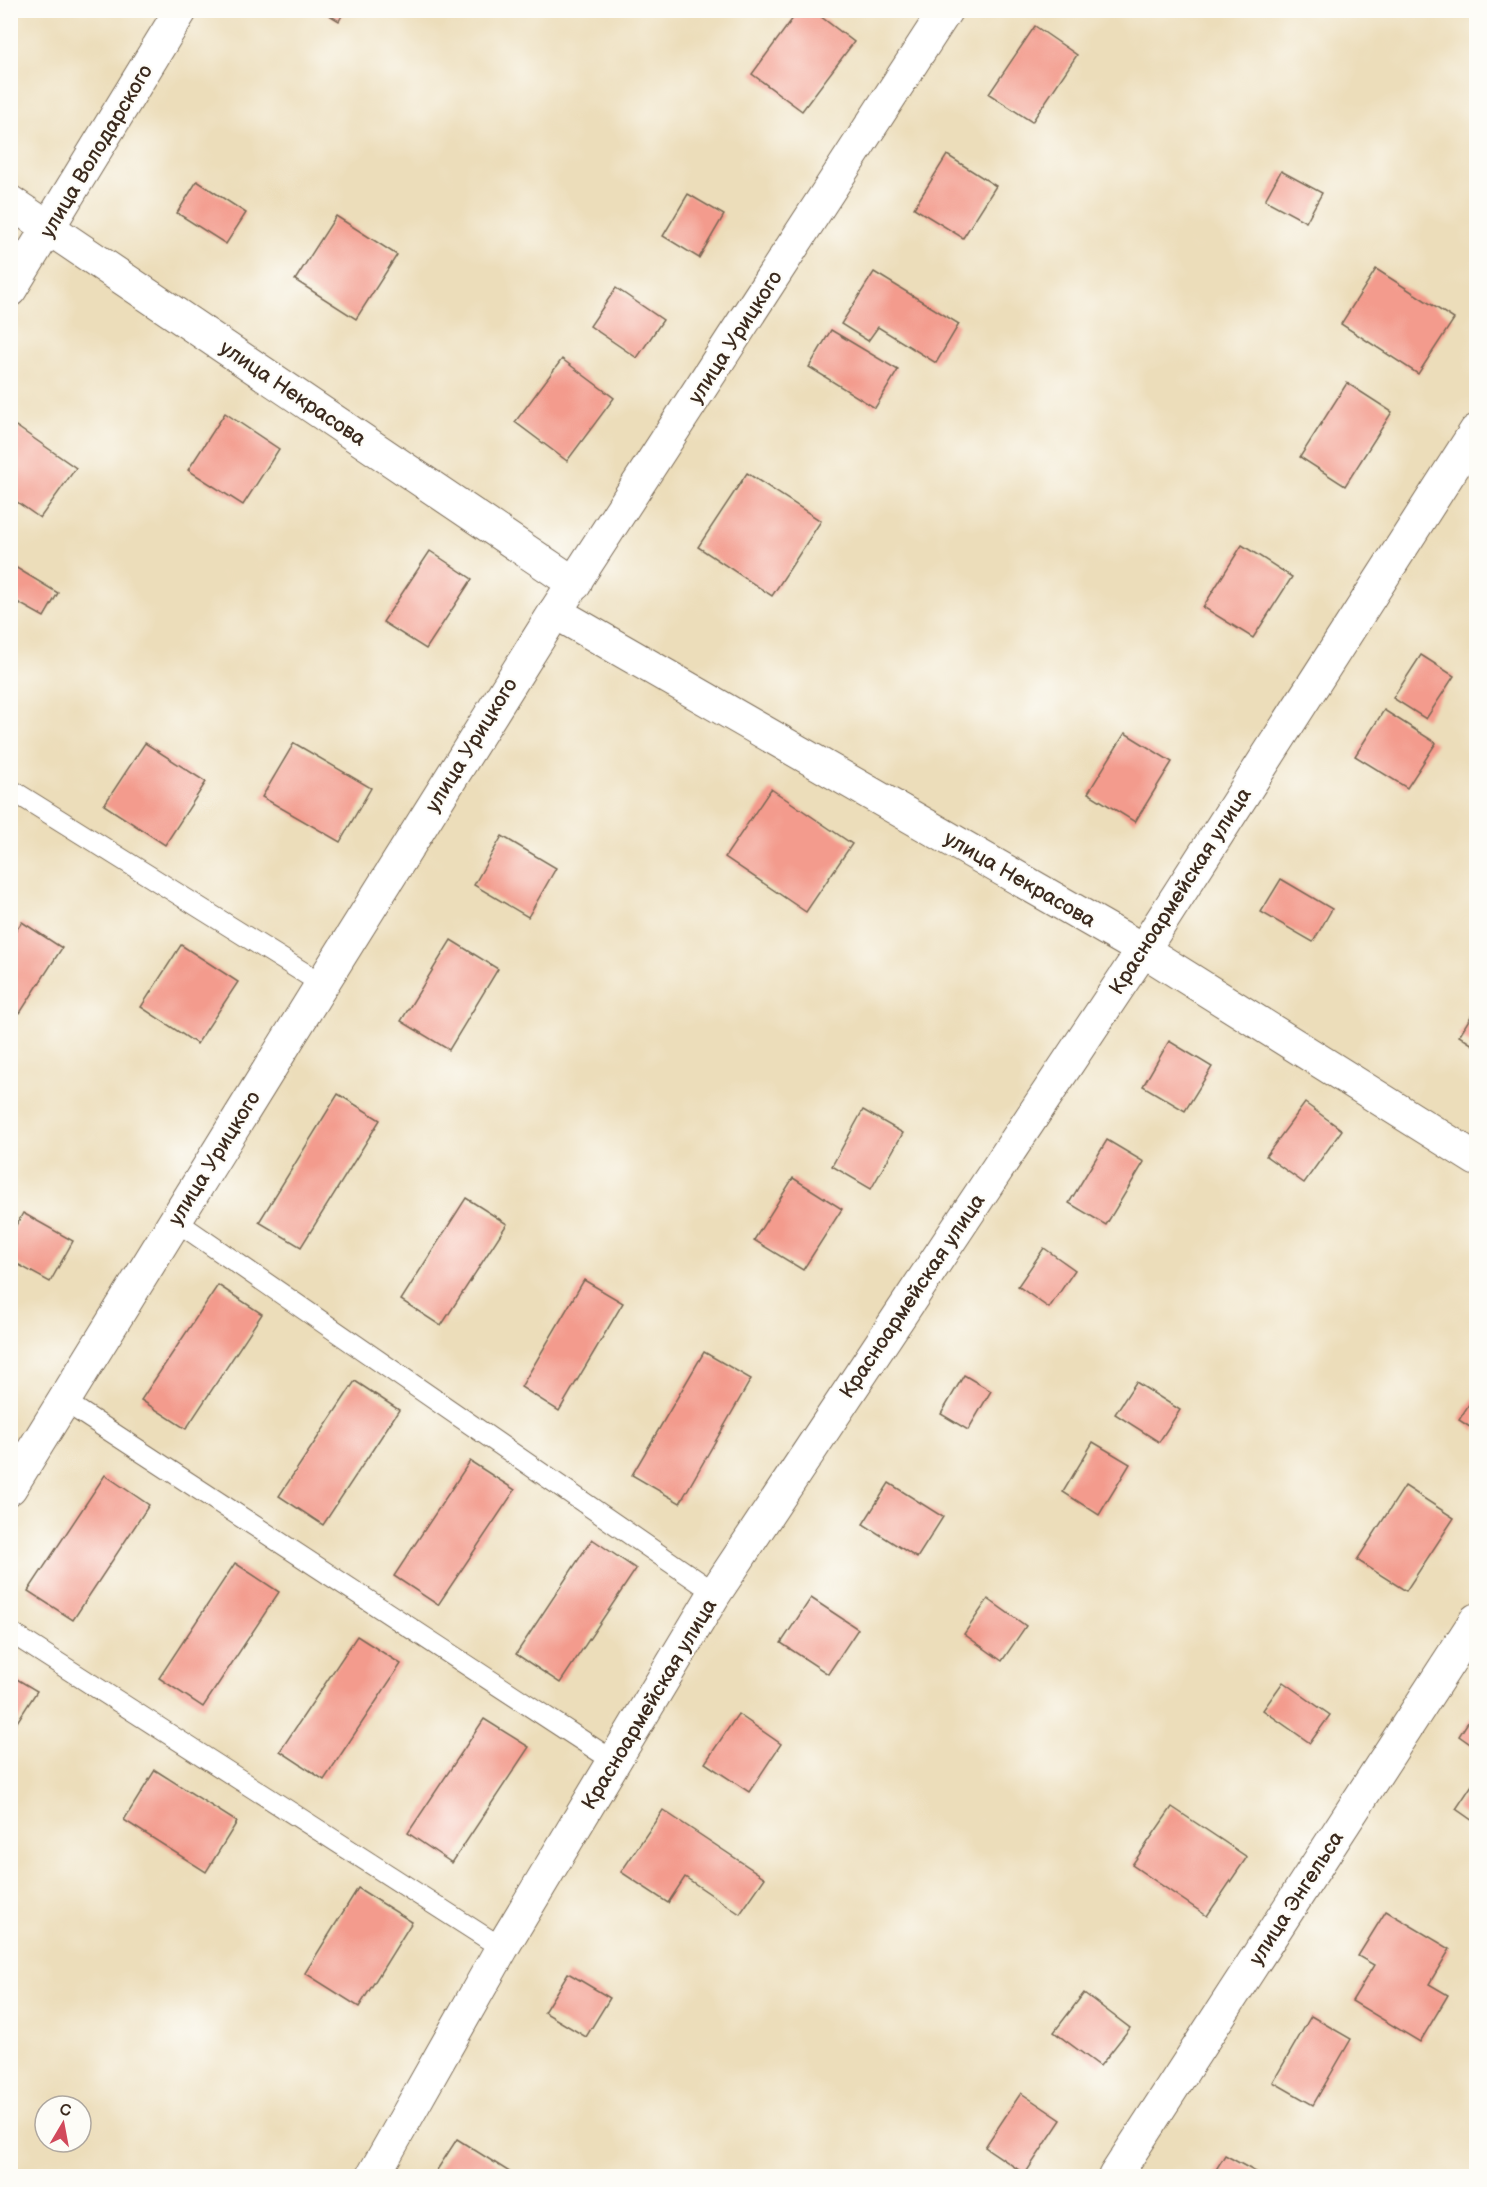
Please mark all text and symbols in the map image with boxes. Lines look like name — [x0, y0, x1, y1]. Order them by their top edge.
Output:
street label: улица Володарского — [35, 60, 158, 243]
street label: улица Урицкого — [683, 266, 788, 409]
street label: улица Некрасова — [215, 335, 371, 452]
street label: улица Урицкого — [420, 673, 523, 817]
street label: Красноармейская улица — [1104, 783, 1257, 999]
street label: улица Некрасова — [939, 826, 1101, 933]
street label: улица Урицкого — [163, 1086, 266, 1230]
street label: Красноармейская улица — [834, 1189, 991, 1403]
street label: Красноармейская улица — [576, 1594, 723, 1814]
street label: улица Энгельса — [1244, 1826, 1349, 1970]
north arrow — [33, 2094, 93, 2154]
text: С — [58, 2100, 72, 2121]

